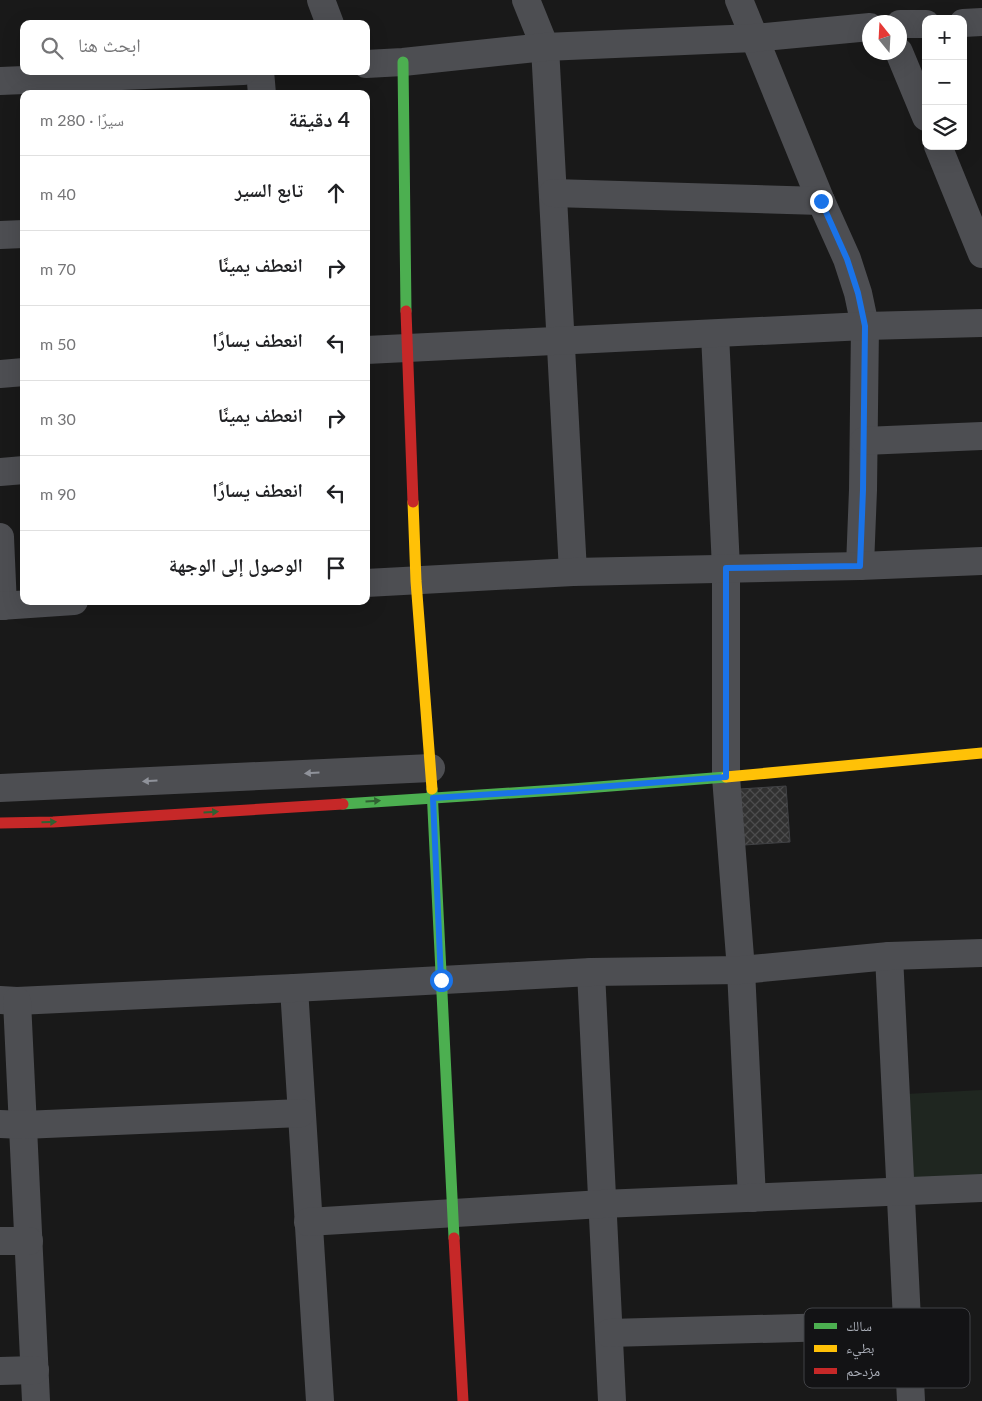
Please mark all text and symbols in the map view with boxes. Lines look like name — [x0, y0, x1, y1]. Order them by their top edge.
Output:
north arrow — [862, 15, 907, 60]
map controls — [922, 15, 967, 150]
button: + — [922, 15, 967, 60]
search box — [20, 20, 370, 75]
text: ابحث هنا — [78, 33, 141, 56]
icon: search — [38, 34, 66, 62]
button: − — [922, 60, 967, 105]
button: layers — [922, 105, 967, 150]
text: 4 دقيقة — [289, 106, 350, 131]
text: سيرًا · 280 m — [40, 110, 124, 129]
text: تابع السير — [235, 178, 303, 201]
icon: ahead — [322, 179, 350, 207]
text: 40 m — [40, 184, 76, 203]
route end — [810, 190, 833, 213]
text: انعطف يمينًا — [218, 253, 303, 276]
icon: right — [322, 254, 350, 282]
text: 70 m — [40, 259, 76, 278]
text: انعطف يسارًا — [212, 328, 303, 351]
icon: left — [322, 329, 350, 357]
text: 50 m — [40, 334, 76, 353]
text: انعطف يمينًا — [218, 403, 303, 426]
icon: right — [322, 404, 350, 432]
text: 30 m — [40, 409, 76, 428]
text: انعطف يسارًا — [212, 478, 303, 501]
icon: left — [322, 479, 350, 507]
text: 90 m — [40, 484, 76, 503]
text: الوصول إلى الوجهة — [169, 553, 303, 576]
icon: arrive — [322, 554, 350, 582]
one-way arrow — [304, 770, 320, 778]
one-way arrow — [142, 777, 158, 785]
one-way arrow — [365, 797, 381, 805]
one-way arrow — [203, 807, 219, 815]
one-way arrow — [41, 818, 57, 826]
route start — [430, 969, 453, 992]
legend — [804, 1308, 970, 1388]
text: سالك — [846, 1317, 872, 1334]
text: بطيء — [846, 1339, 875, 1360]
text: مزدحم — [846, 1362, 880, 1381]

